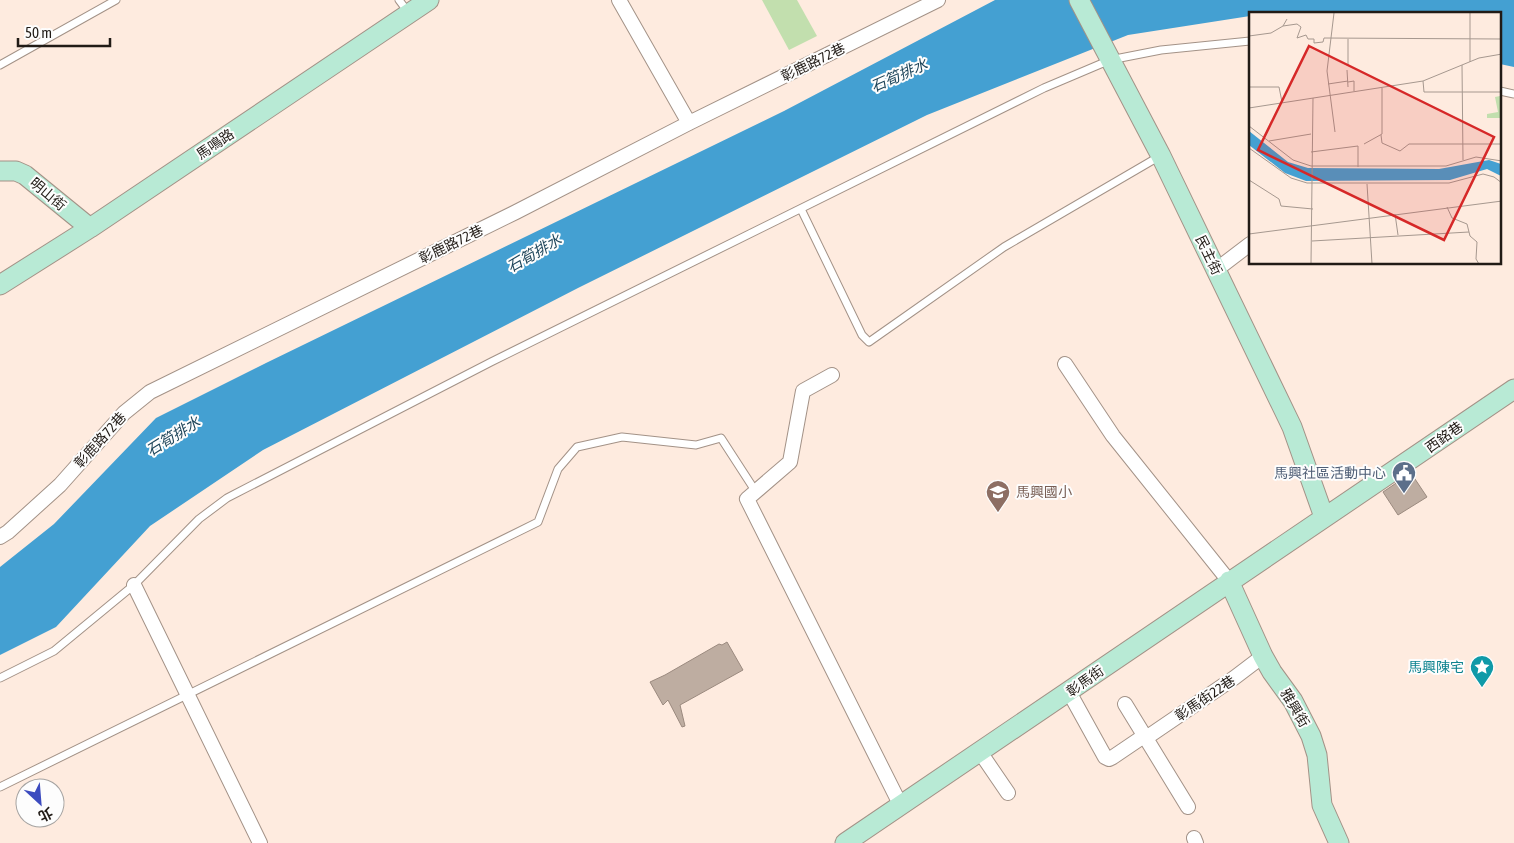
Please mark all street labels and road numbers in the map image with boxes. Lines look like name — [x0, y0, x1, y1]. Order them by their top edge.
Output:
street label: 彰鹿路72巷 — [778, 40, 848, 84]
street label: 馬鳴路 — [193, 126, 237, 162]
street label: 明山街 — [27, 174, 69, 214]
street label: 彰鹿路72巷 — [416, 222, 486, 266]
street label: 民主街 — [1193, 233, 1225, 277]
street label: 彰鹿路72巷 — [71, 409, 129, 471]
street label: 西銘巷 — [1422, 418, 1466, 456]
street label: 彰馬街 — [1063, 662, 1107, 700]
street label: 彰馬街22巷 — [1172, 672, 1238, 724]
street label: 雅興街 — [1277, 686, 1313, 730]

